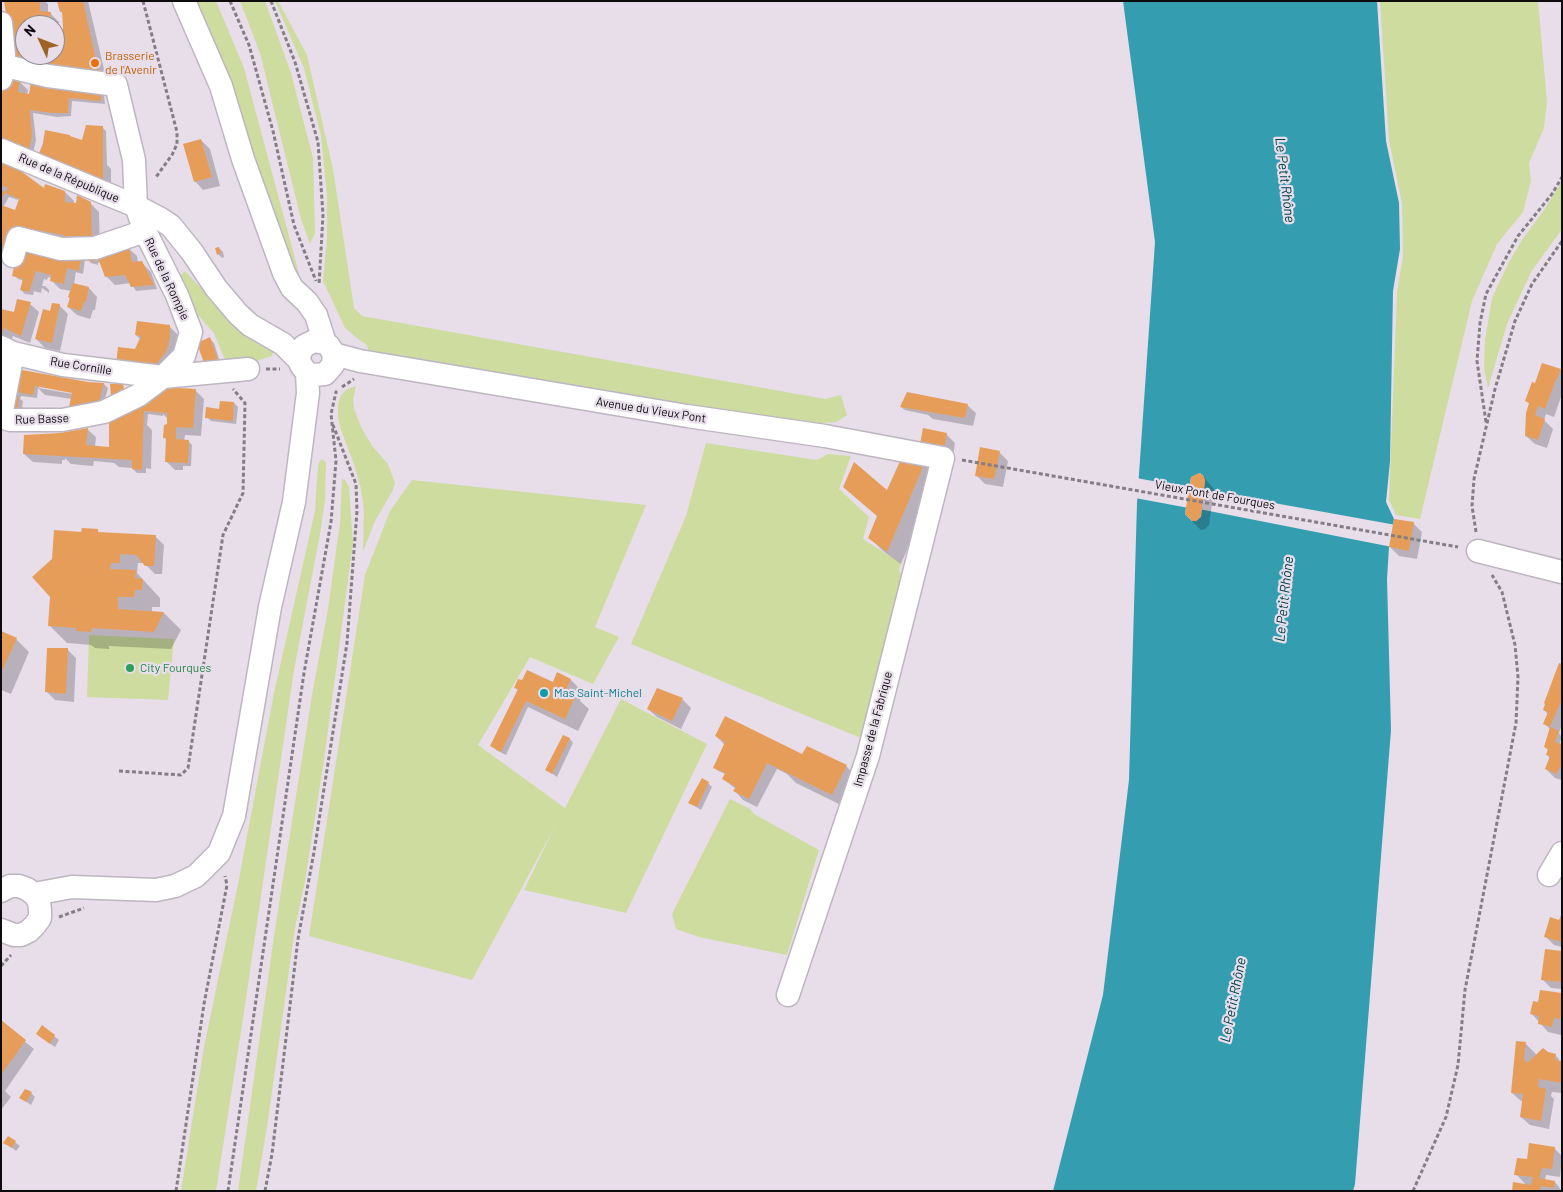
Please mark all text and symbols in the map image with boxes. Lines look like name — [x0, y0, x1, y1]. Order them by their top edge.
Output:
north arrow — [15, 15, 65, 65]
text: N — [20, 21, 39, 39]
place label: Brasserie de l'Avenir — [105, 49, 157, 77]
marker: Brasserie de l'Avenir — [89, 57, 101, 69]
water label: Le Petit Rhône — [1271, 136, 1299, 224]
street label: Rue de la République — [17, 150, 121, 206]
street label: Rue de la Rompie — [142, 236, 192, 322]
street label: Rue Cornille — [49, 354, 113, 378]
street label: Avenue du Vieux Pont — [595, 394, 707, 426]
street label: Rue Basse — [15, 411, 69, 427]
street label: Vieux Pont de Fourques — [1154, 477, 1276, 513]
water label: Le Petit Rhône — [1271, 555, 1297, 643]
place label: City Fourques — [140, 661, 211, 675]
marker: City Fourques — [124, 662, 136, 674]
street label: Impasse de la Fabrique — [851, 670, 895, 788]
place label: Mas Saint-Michel — [554, 686, 642, 700]
marker: Mas Saint-Michel — [538, 687, 550, 699]
water label: Le Petit Rhône — [1217, 956, 1249, 1044]

